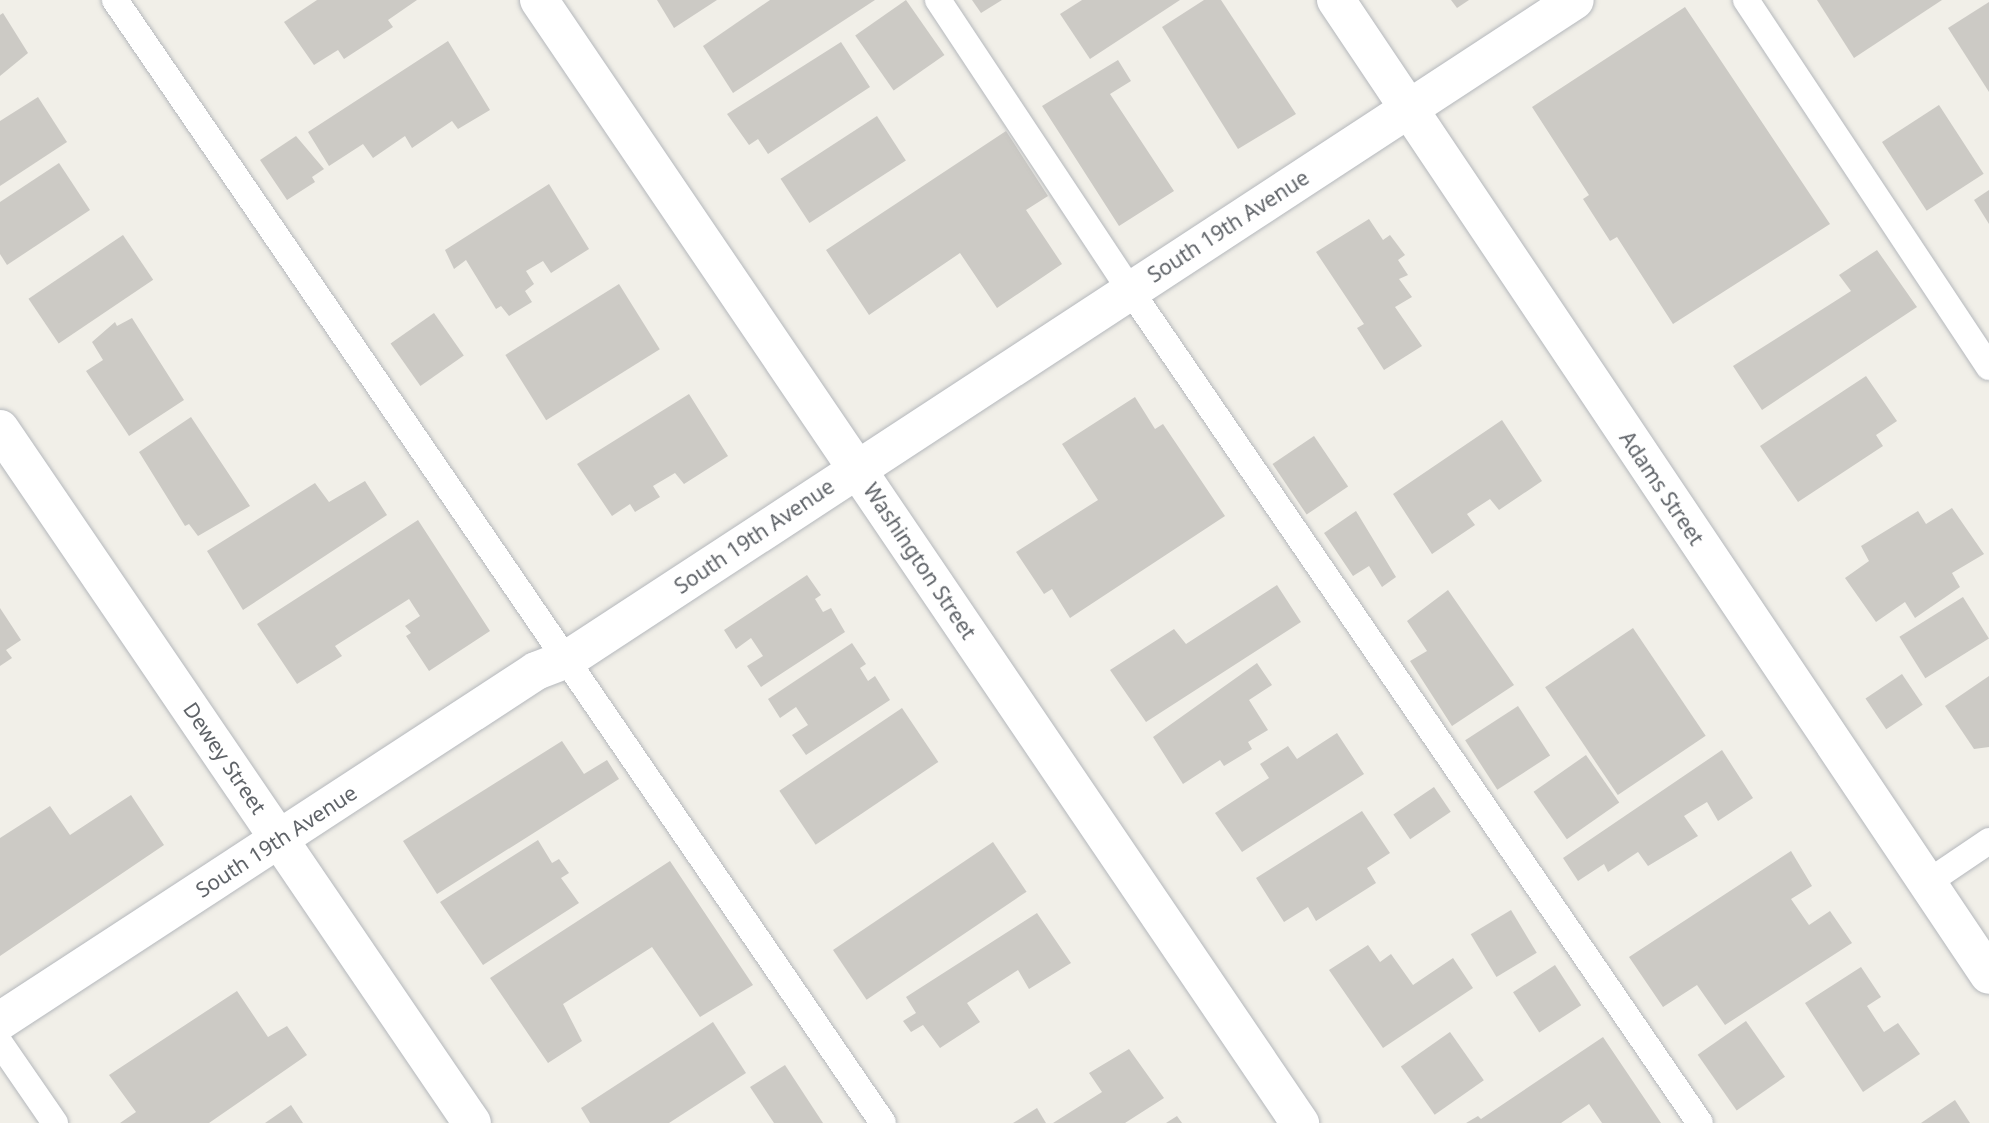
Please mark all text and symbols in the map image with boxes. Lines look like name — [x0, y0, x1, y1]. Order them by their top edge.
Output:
street label: South 19th Avenue — [1143, 165, 1313, 287]
street label: Adams Street — [1615, 426, 1709, 550]
street label: South 19th Avenue — [669, 473, 839, 599]
street label: Washington Street — [859, 478, 981, 644]
street label: Dewey Street — [178, 697, 272, 819]
street label: South 19th Avenue — [191, 780, 361, 902]

